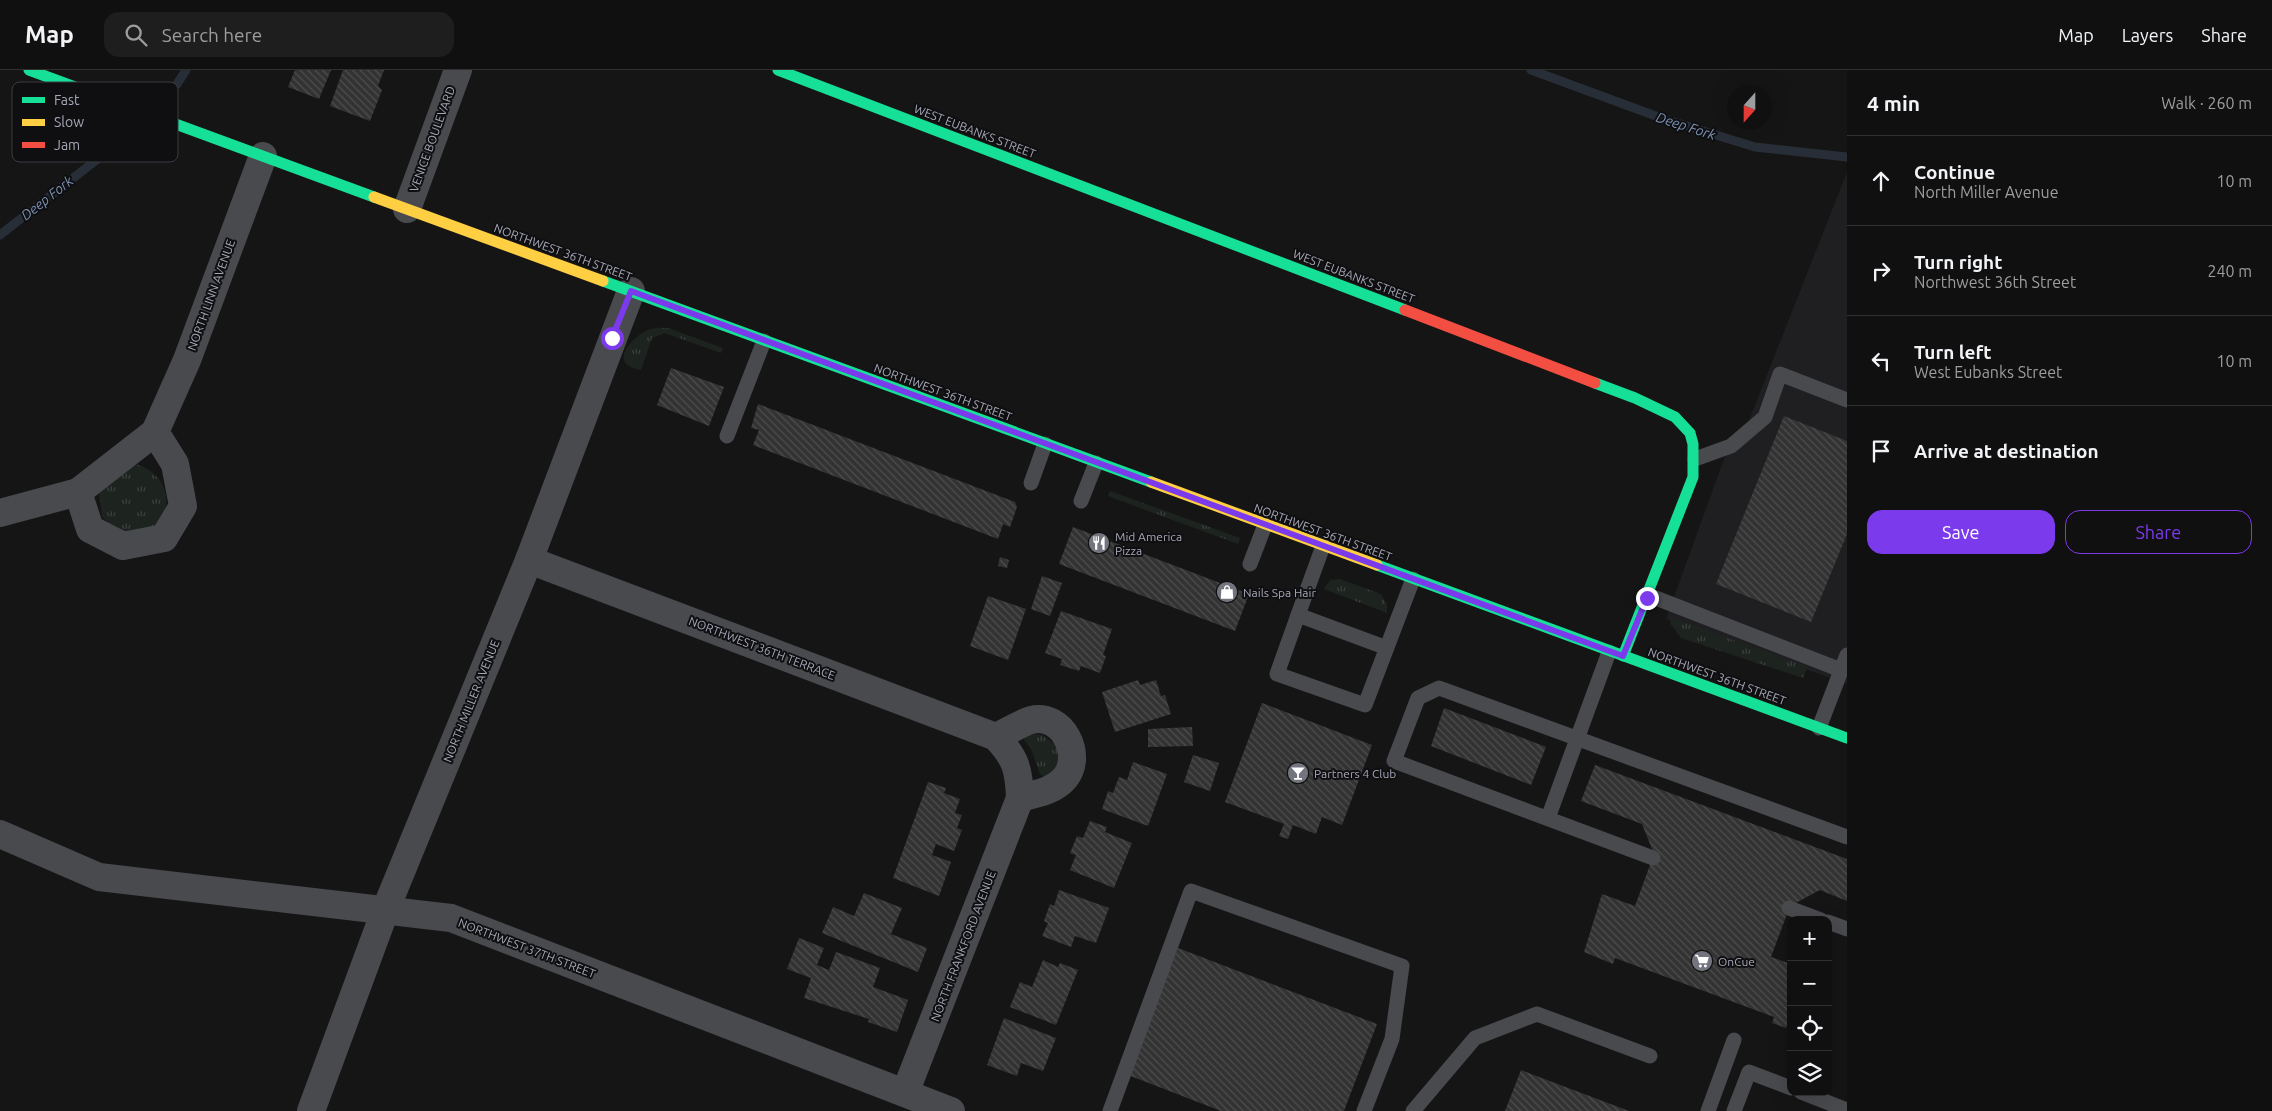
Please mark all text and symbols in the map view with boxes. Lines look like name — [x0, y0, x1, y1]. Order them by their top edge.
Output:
search box — [104, 12, 454, 57]
text: Map — [25, 21, 74, 48]
icon: search — [122, 21, 150, 49]
text: Search here — [162, 24, 262, 46]
text: Map — [2058, 25, 2094, 45]
text: Layers — [2122, 25, 2173, 45]
text: Share — [2201, 25, 2247, 45]
legend — [12, 82, 178, 162]
street label: VENICE BOULEVARD — [407, 84, 457, 194]
north arrow — [1727, 85, 1772, 130]
text: 4 min — [1867, 91, 1920, 115]
text: Fast — [54, 92, 80, 108]
text: Walk · 260 m — [2161, 94, 2252, 112]
street label: WEST EUBANKS STREET — [912, 102, 1038, 160]
water label: Deep Fork — [1654, 109, 1719, 143]
text: Slow — [54, 114, 84, 130]
text: Jam — [54, 137, 80, 153]
text: Continue — [1914, 161, 1995, 183]
icon: ahead — [1867, 167, 1895, 195]
water label: Deep Fork — [18, 172, 77, 223]
text: 10 m — [2216, 172, 2252, 190]
text: North Miller Avenue — [1914, 183, 2059, 201]
street label: NORTHWEST 36TH STREET — [492, 221, 634, 283]
street label: NORTH LINN AVENUE — [185, 237, 237, 352]
street label: WEST EUBANKS STREET — [1291, 247, 1417, 305]
text: Turn right — [1914, 251, 2002, 273]
icon: right — [1867, 257, 1895, 285]
text: 240 m — [2207, 262, 2252, 280]
text: Northwest 36th Street — [1914, 273, 2076, 291]
route start — [601, 327, 624, 350]
text: Turn left — [1914, 341, 1992, 363]
icon: left — [1867, 347, 1895, 375]
text: 10 m — [2216, 352, 2252, 370]
street label: NORTHWEST 36TH STREET — [872, 361, 1014, 423]
text: West Eubanks Street — [1914, 363, 2062, 381]
icon: arrive — [1867, 437, 1895, 465]
text: Arrive at destination — [1914, 440, 2099, 462]
street label: NORTHWEST 36TH STREET — [1252, 501, 1394, 563]
button: Save — [1867, 510, 2055, 554]
button: Share — [2065, 510, 2252, 554]
place label: Mid America Pizza — [1115, 530, 1182, 557]
restaurant icon: Mid America Pizza — [1087, 531, 1111, 555]
shop icon: Nails Spa Hair — [1215, 580, 1239, 604]
place label: Nails Spa Hair — [1243, 586, 1316, 599]
route end — [1636, 587, 1659, 610]
street label: NORTHWEST 36TH TERRACE — [687, 614, 837, 682]
street label: NORTH MILLER AVENUE — [440, 638, 502, 764]
street label: NORTHWEST 36TH STREET — [1646, 645, 1788, 707]
bar icon: Partners 4 Club — [1286, 761, 1310, 785]
place label: Partners 4 Club — [1314, 767, 1396, 780]
street label: NORTH FRANKFORD AVENUE — [928, 869, 998, 1023]
street label: NORTHWEST 37TH STREET — [457, 916, 598, 980]
map controls — [1787, 916, 1832, 1096]
button: + — [1787, 916, 1832, 961]
supermarket icon: OnCue — [1690, 949, 1714, 973]
place label: OnCue — [1718, 955, 1755, 968]
button: − — [1787, 961, 1832, 1006]
button: locate — [1787, 1006, 1832, 1051]
button: layers — [1787, 1051, 1832, 1096]

